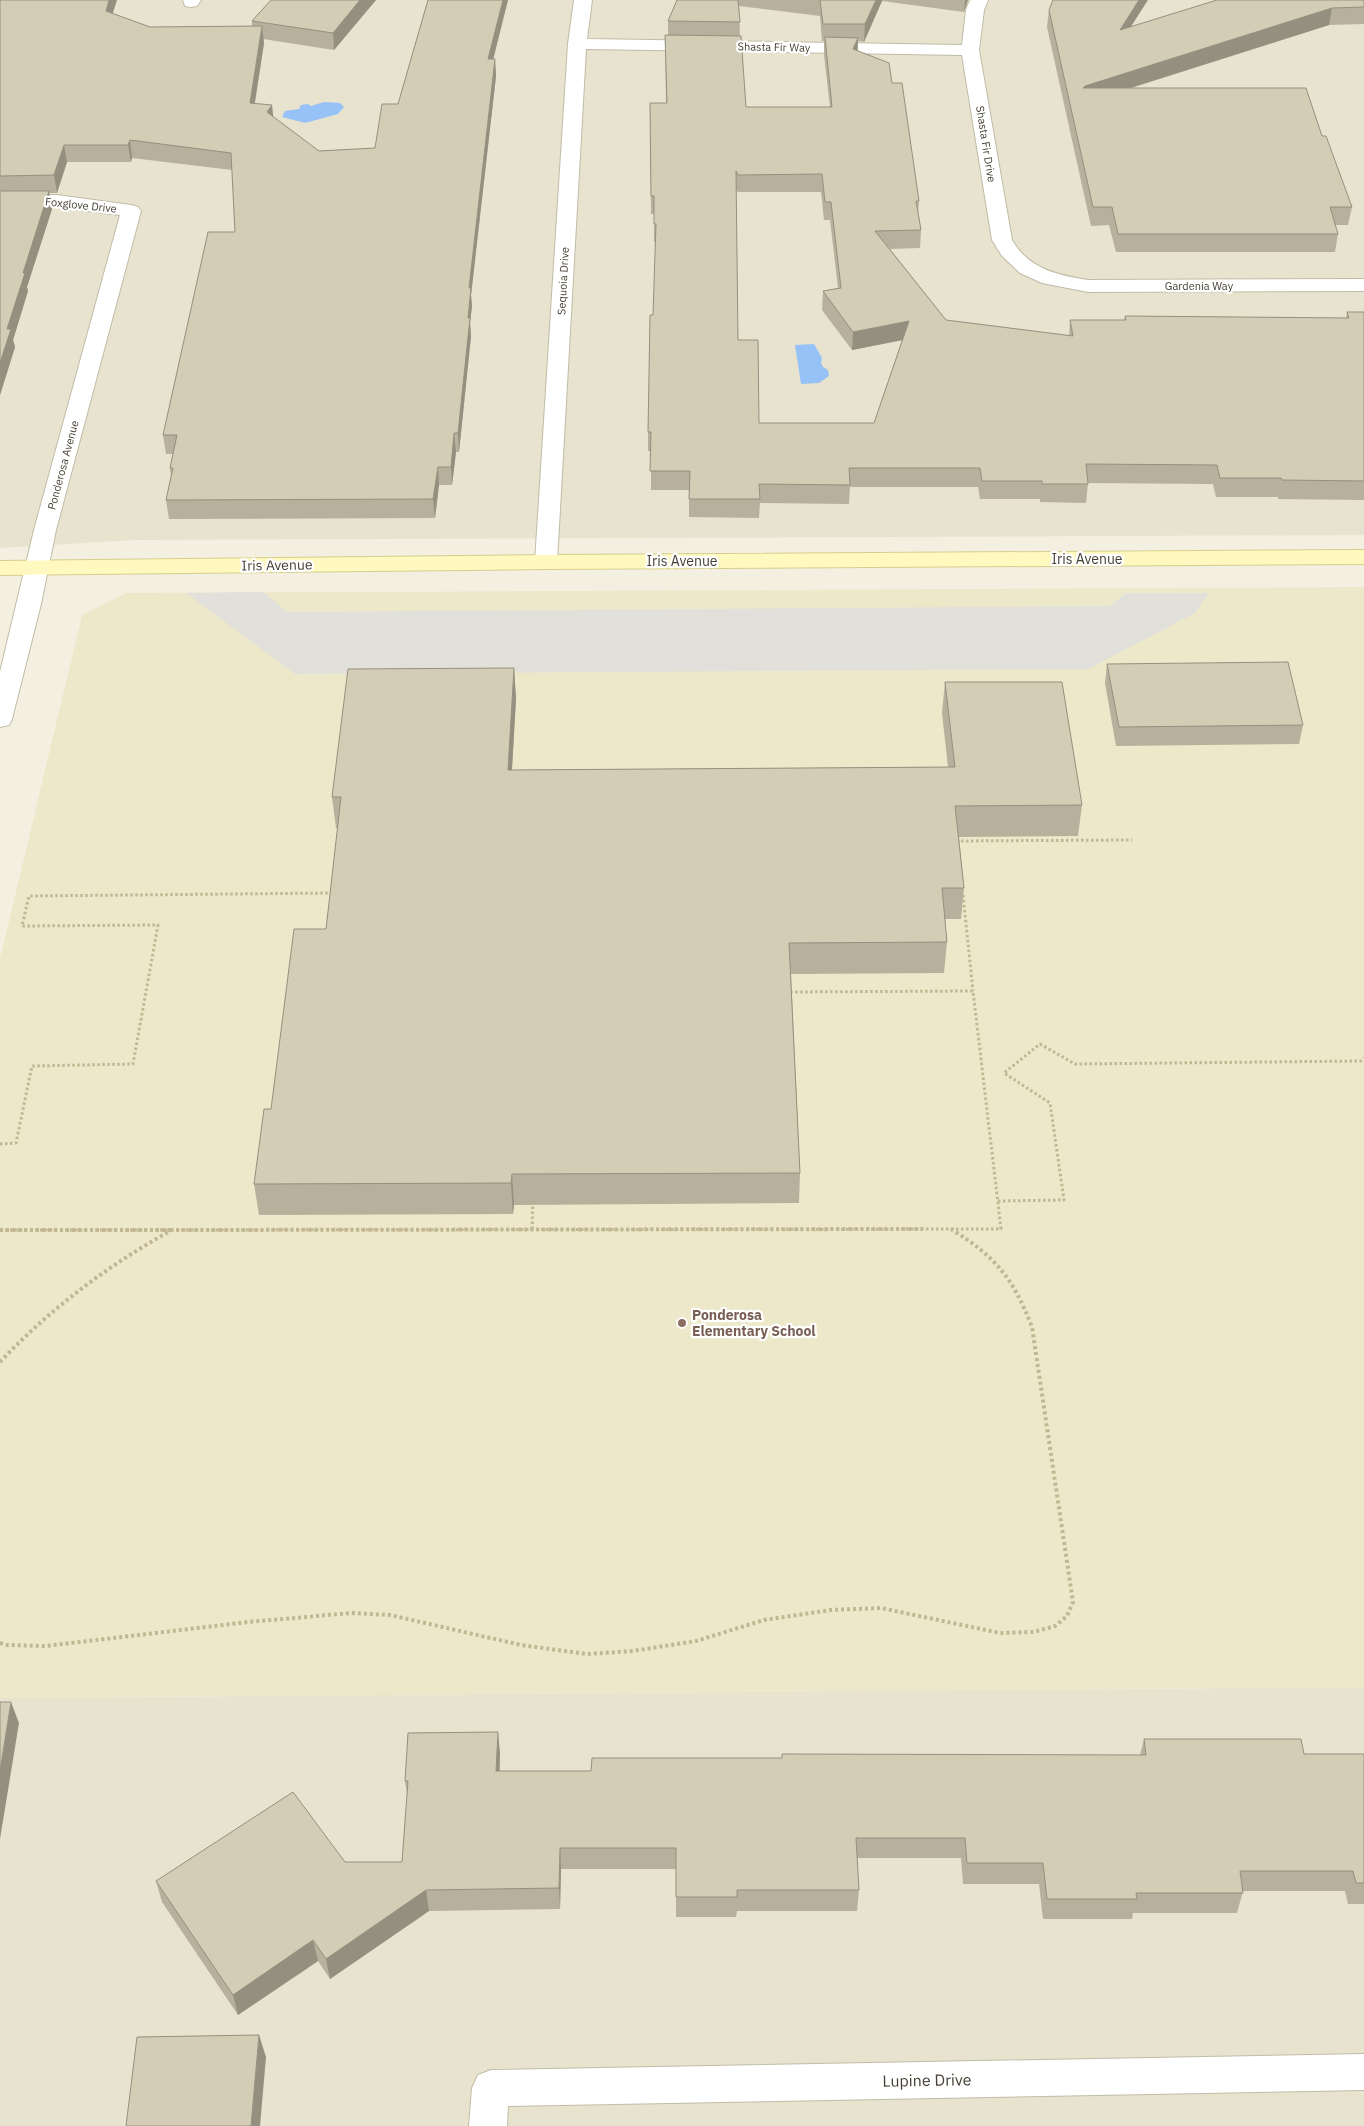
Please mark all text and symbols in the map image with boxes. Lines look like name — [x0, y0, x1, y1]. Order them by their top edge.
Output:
street label: Shasta Fir Way — [738, 39, 811, 55]
street label: Shasta Fir Drive — [973, 105, 999, 183]
street label: Foxglove Drive — [45, 194, 117, 216]
street label: Sequoia Drive — [554, 247, 572, 315]
street label: Gardenia Way — [1165, 279, 1234, 293]
street label: Ponderosa Avenue — [44, 419, 82, 511]
street label: Iris Avenue — [1051, 550, 1123, 568]
street label: Iris Avenue — [646, 552, 718, 570]
street label: Iris Avenue — [241, 555, 313, 575]
place label: Ponderosa Elementary School — [692, 1306, 816, 1340]
marker: Ponderosa Elementary School — [676, 1317, 688, 1329]
street label: Lupine Drive — [882, 2069, 972, 2091]

